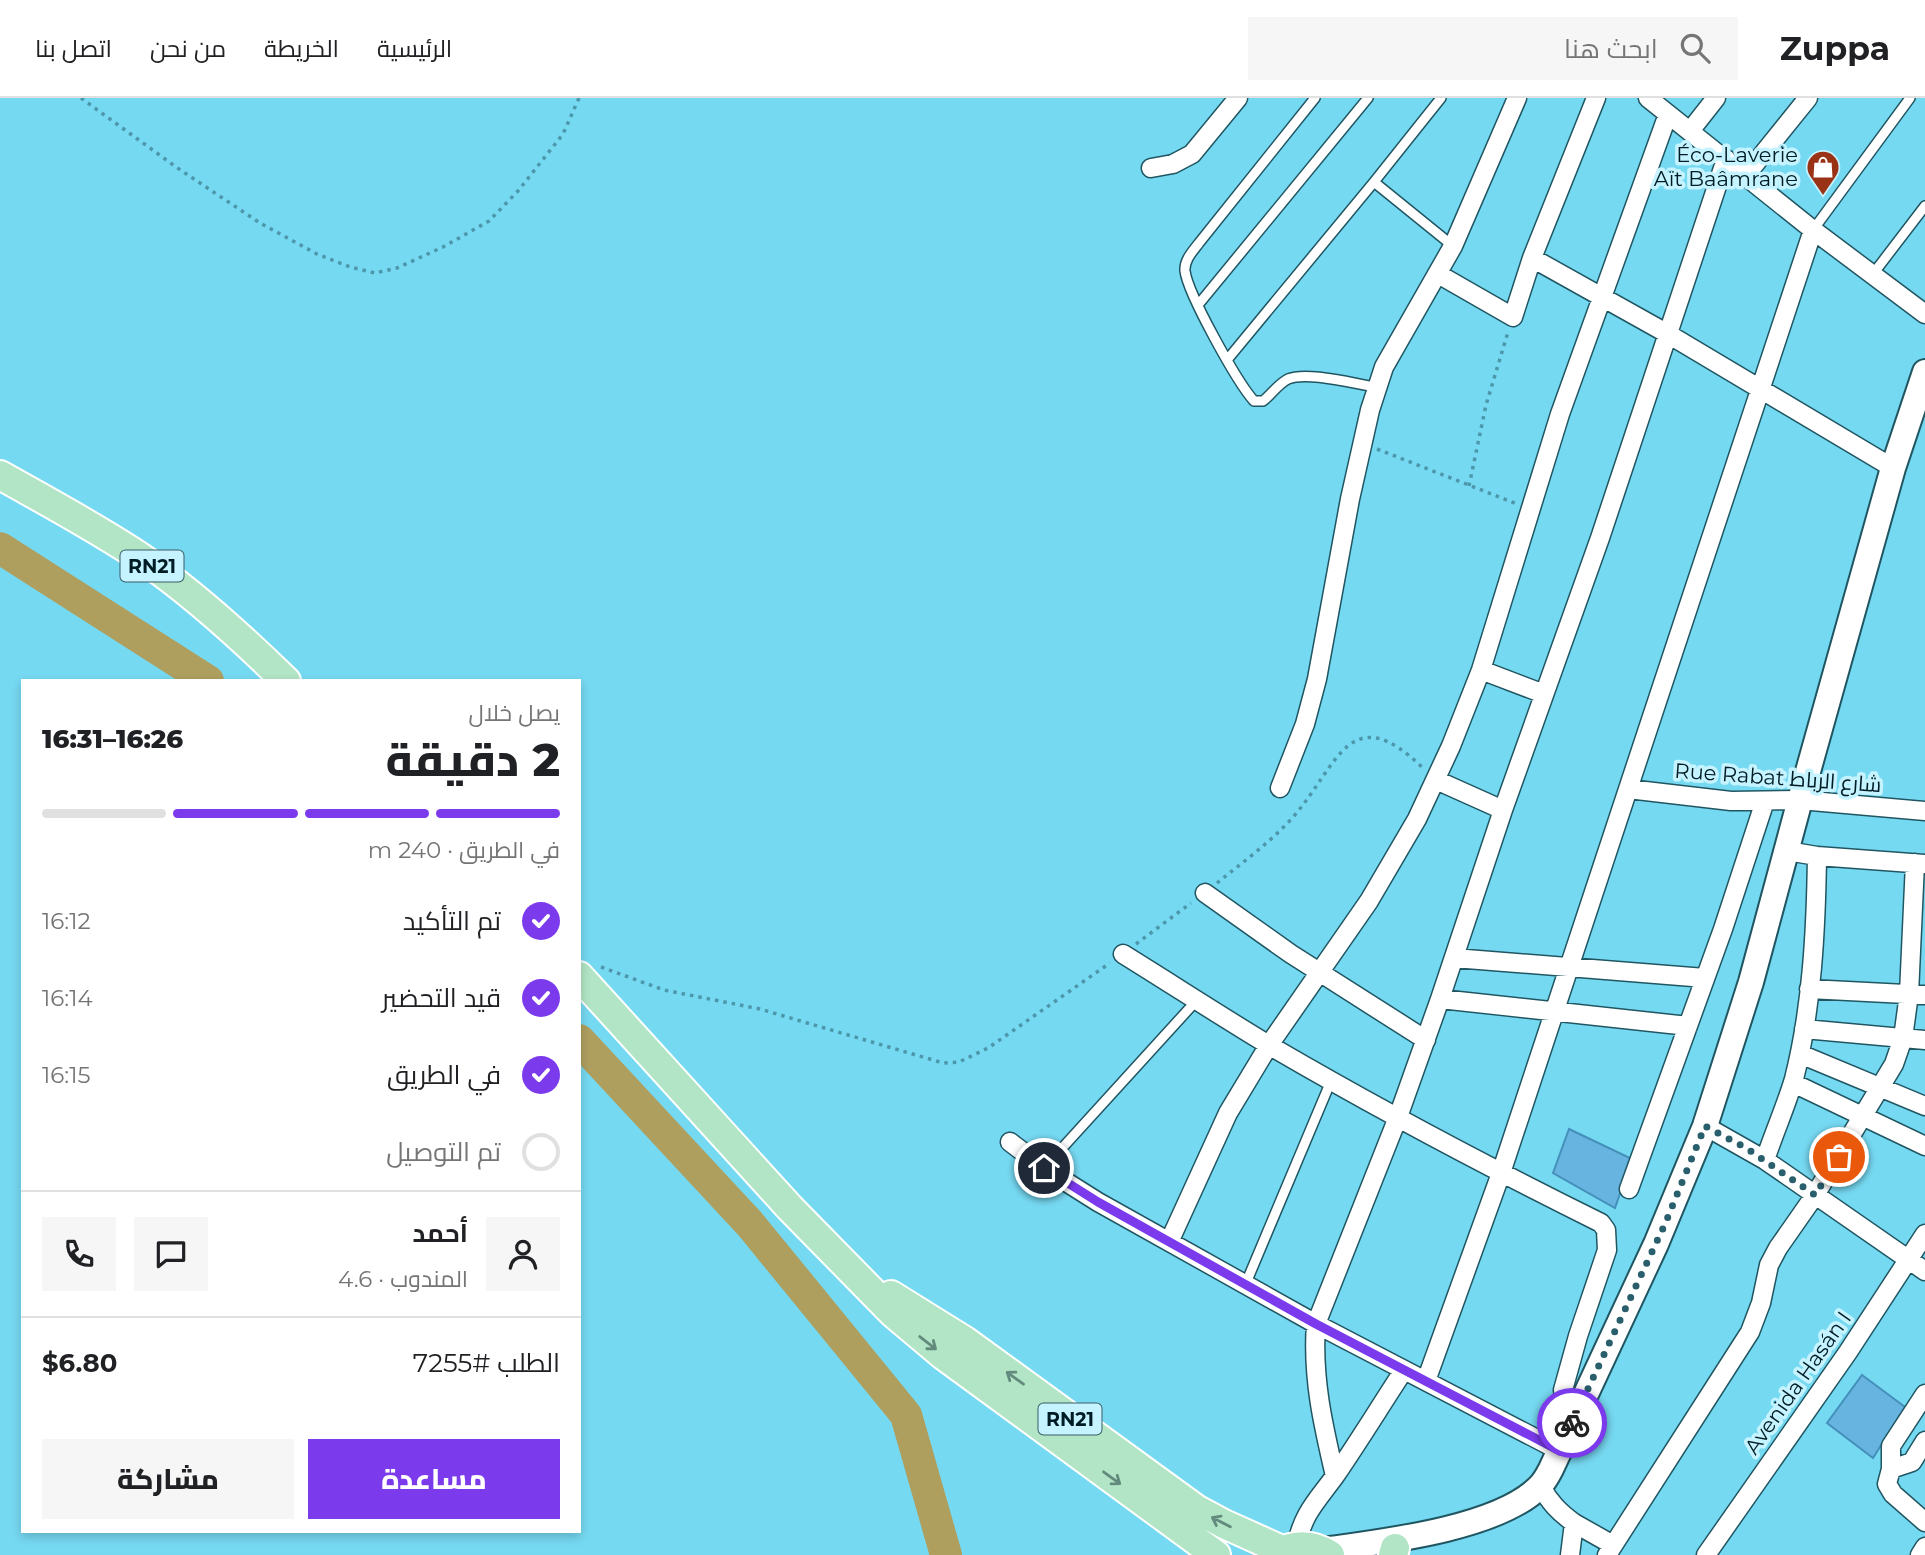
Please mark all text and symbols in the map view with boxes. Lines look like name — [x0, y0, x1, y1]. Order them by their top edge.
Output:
search box — [1248, 17, 1738, 80]
text: Zuppa — [1780, 28, 1890, 68]
icon: search — [1676, 29, 1714, 67]
text: ابحث هنا — [1564, 33, 1658, 65]
text: اتصل بنا — [35, 34, 112, 63]
text: من نحن — [150, 34, 226, 63]
text: الخريطة — [264, 34, 339, 63]
text: الرئيسية — [377, 34, 452, 63]
place label: Éco-Laverie Aït Baâmrane — [1654, 142, 1798, 191]
shop icon: Éco-Laverie Aït Baâmrane — [1804, 148, 1842, 197]
road number: RN21 — [120, 551, 184, 582]
text: يصل خلال — [469, 699, 560, 727]
text: 16:26–16:31 — [42, 723, 183, 755]
text: 2 دقيقة — [385, 731, 560, 788]
street label: Rue Rabat شارع الرباط — [1674, 758, 1882, 799]
text: في الطريق · 240 m — [368, 836, 560, 864]
icon: check — [522, 902, 560, 940]
text: تم التأكيد — [403, 905, 501, 937]
text: 16:12 — [42, 907, 91, 935]
icon: check — [522, 979, 560, 1017]
text: قيد التحضير — [382, 982, 501, 1014]
text: 16:14 — [42, 984, 93, 1012]
icon: check — [522, 1056, 560, 1094]
text: في الطريق — [387, 1059, 501, 1091]
text: 16:15 — [42, 1061, 91, 1089]
pin — [1809, 1127, 1869, 1187]
text: تم التوصيل — [386, 1136, 501, 1168]
pin — [1014, 1138, 1074, 1198]
icon: bag — [1820, 1138, 1858, 1176]
icon: home — [1025, 1149, 1063, 1187]
button: phone — [42, 1217, 116, 1291]
button: chat — [134, 1217, 208, 1291]
text: أحمد — [412, 1217, 468, 1249]
button: person — [486, 1217, 560, 1291]
text: المندوب · 4.6 — [338, 1265, 468, 1293]
street label: Avenida Hasán I — [1739, 1307, 1856, 1459]
one-way arrow — [918, 1336, 937, 1351]
text: $6.80 — [42, 1347, 117, 1379]
text: الطلب #7255 — [413, 1347, 560, 1379]
one-way arrow — [1006, 1371, 1025, 1386]
courier — [1537, 1388, 1607, 1458]
road number: RN21 — [1038, 1404, 1102, 1434]
icon: bike — [1553, 1404, 1591, 1442]
button: مشاركة — [42, 1439, 294, 1519]
button: مساعدة — [308, 1439, 560, 1519]
one-way arrow — [1102, 1470, 1120, 1485]
one-way arrow — [1212, 1515, 1232, 1529]

